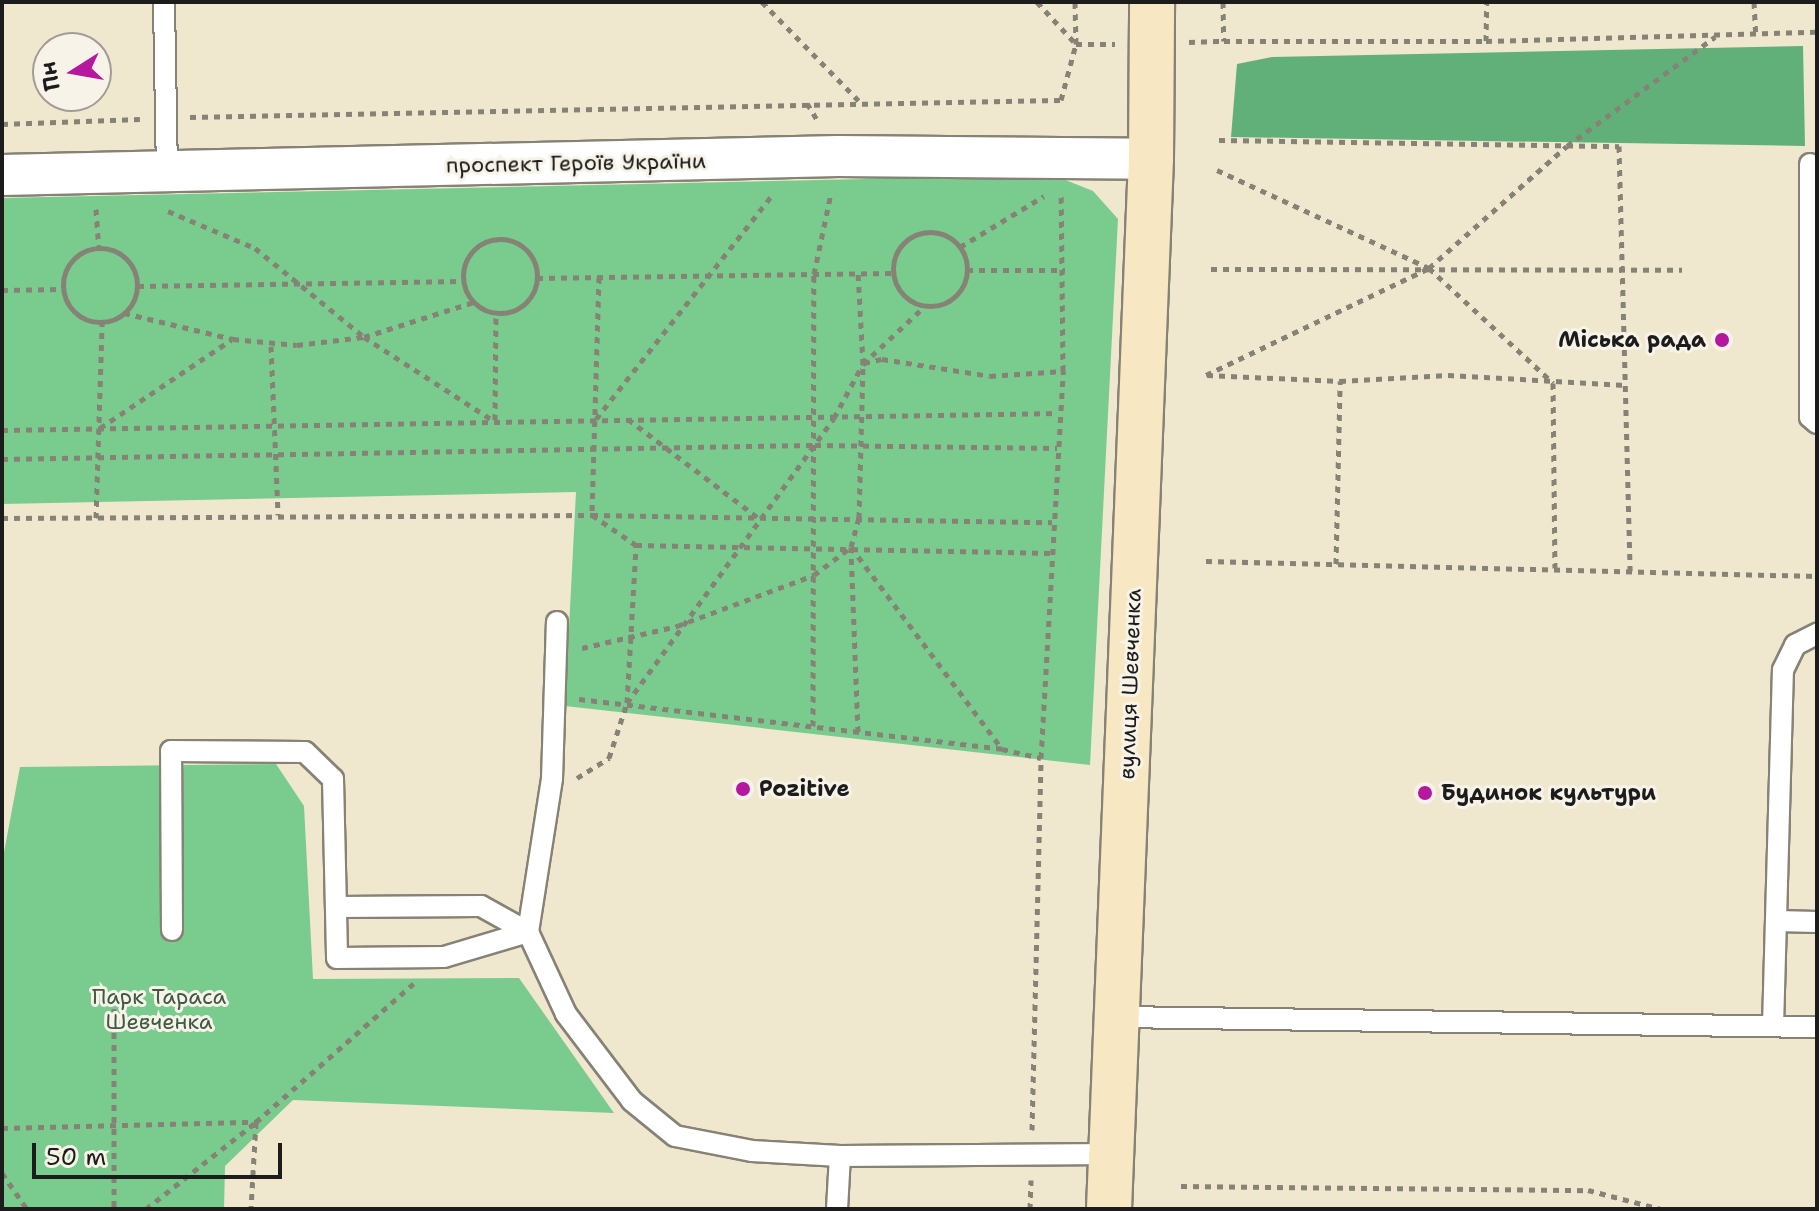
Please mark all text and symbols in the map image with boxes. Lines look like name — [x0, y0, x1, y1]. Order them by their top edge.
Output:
north arrow — [32, 32, 112, 112]
text: Пн — [33, 59, 67, 93]
street label: проспект Героїв України — [446, 148, 706, 178]
place label: Міська рада — [1558, 327, 1706, 353]
marker: Міська рада — [1713, 331, 1731, 349]
street label: вулиця Шевченка — [1113, 588, 1147, 780]
place label: Pozitive — [759, 776, 850, 802]
marker: Pozitive — [734, 780, 752, 798]
place label: Будинок культури — [1441, 780, 1656, 806]
marker: Будинок культури — [1416, 784, 1434, 802]
park label: Парк Тараса Шевченка — [92, 983, 226, 1034]
scale bar — [36, 1127, 286, 1177]
text: 50 m — [46, 1141, 106, 1173]

